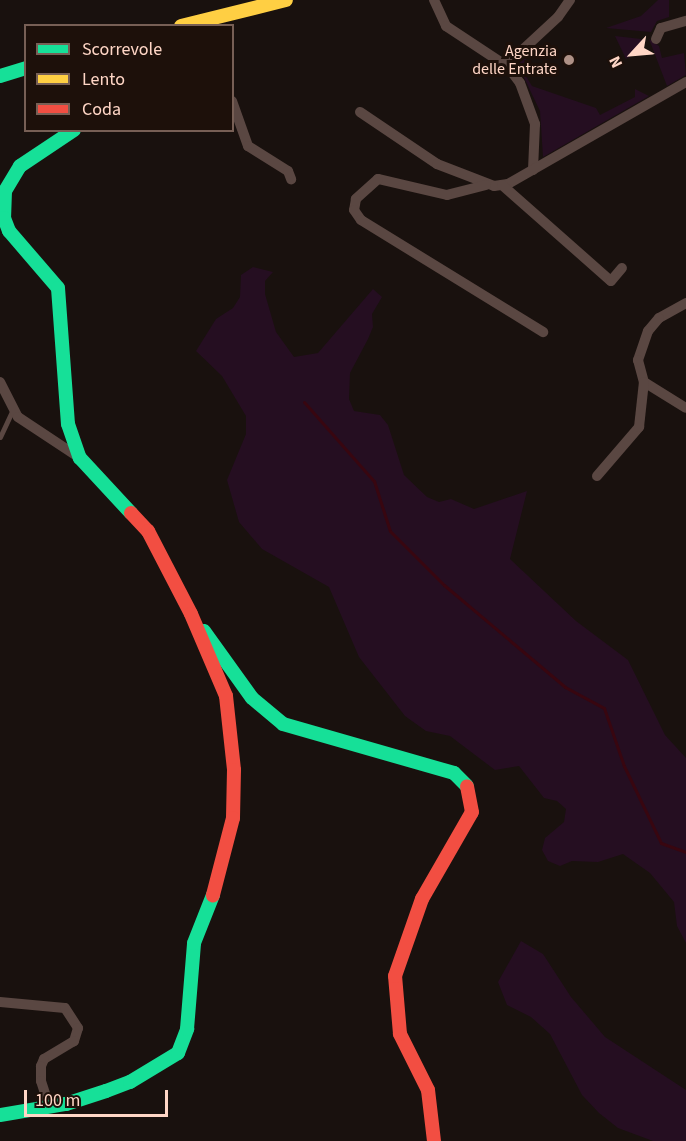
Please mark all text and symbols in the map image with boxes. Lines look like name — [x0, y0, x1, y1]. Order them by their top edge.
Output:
legend — [24, 24, 234, 132]
north arrow — [602, 24, 662, 84]
text: Scorrevole — [82, 37, 162, 62]
place label: Agenzia delle Entrate — [472, 41, 557, 79]
text: N — [604, 52, 628, 72]
marker: Agenzia delle Entrate — [562, 53, 576, 67]
text: Lento — [82, 67, 125, 92]
text: Coda — [82, 97, 121, 122]
scale bar — [27, 1078, 171, 1116]
text: 100 m — [35, 1088, 80, 1113]

